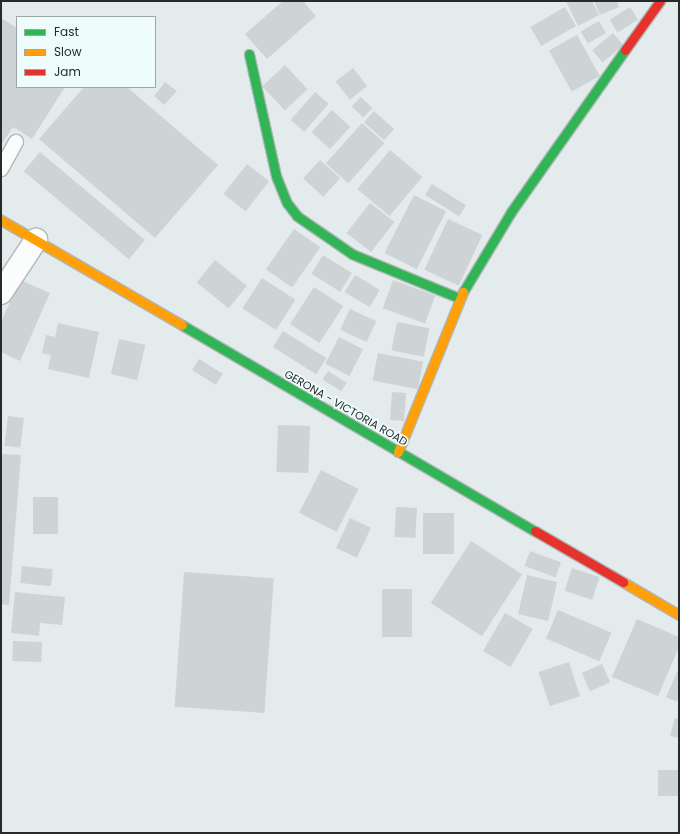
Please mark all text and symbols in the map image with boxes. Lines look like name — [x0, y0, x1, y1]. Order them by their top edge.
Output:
legend — [16, 16, 156, 88]
text: Fast — [54, 23, 79, 40]
text: Slow — [54, 43, 82, 60]
text: Jam — [54, 63, 81, 80]
street label: GERONA - VICTORIA ROAD — [282, 367, 410, 449]

